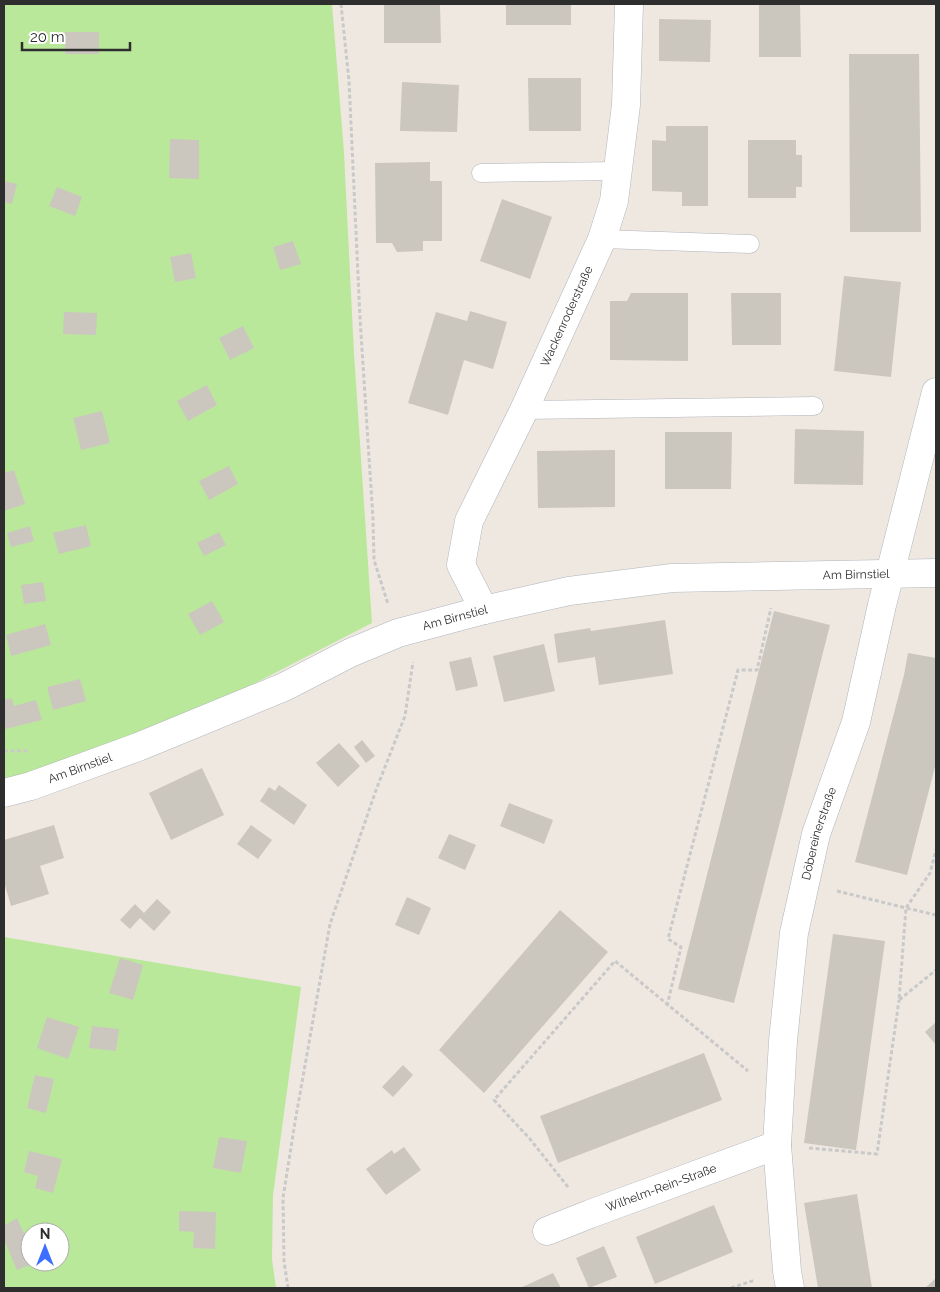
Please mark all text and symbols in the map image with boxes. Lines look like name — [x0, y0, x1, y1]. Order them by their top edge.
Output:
scale bar — [22, 20, 130, 52]
text: 20 m — [30, 28, 65, 46]
street label: Wackenroderstraße — [538, 264, 596, 369]
street label: Am Birnstiel — [823, 567, 890, 582]
street label: Am Birnstiel — [421, 602, 490, 633]
street label: Am Birnstiel — [46, 750, 114, 786]
street label: Döbereinerstraße — [799, 785, 839, 881]
street label: Wilhelm-Rein-Straße — [604, 1161, 718, 1215]
north arrow — [20, 1222, 70, 1272]
text: N — [40, 1226, 50, 1242]

